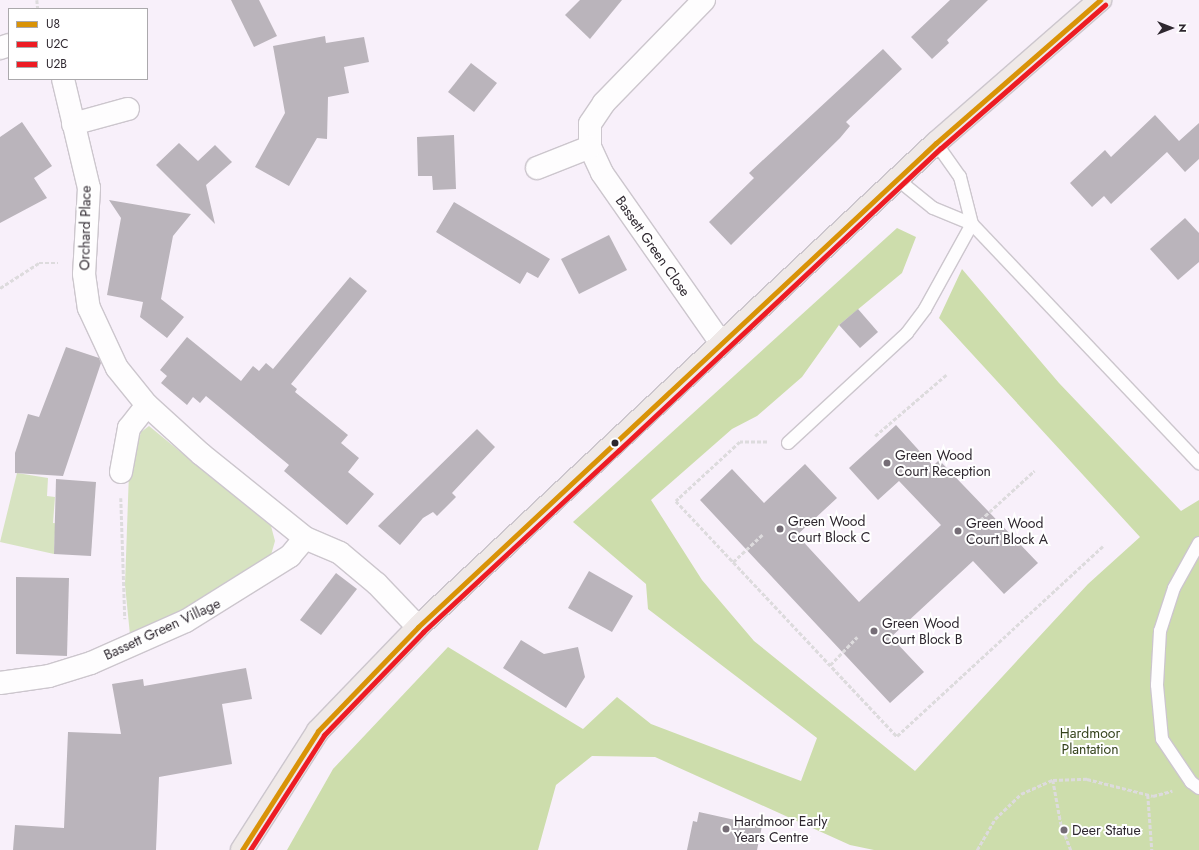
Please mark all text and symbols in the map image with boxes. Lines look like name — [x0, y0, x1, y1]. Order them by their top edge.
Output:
legend — [8, 8, 148, 80]
north arrow — [1151, 8, 1191, 48]
text: U8 — [46, 15, 60, 33]
text: N — [1175, 24, 1191, 32]
text: U2C — [46, 35, 69, 53]
text: U2B — [46, 55, 67, 73]
street label: Orchard Place — [76, 185, 94, 271]
street label: Bassett Green Close — [612, 193, 694, 299]
unlabelled marker — [610, 438, 620, 448]
place label: Green Wood Court Reception — [895, 447, 991, 480]
marker: Green Wood Court Reception — [882, 458, 892, 468]
place label: Green Wood Court Block C — [788, 513, 870, 546]
place label: Green Wood Court Block A — [966, 515, 1048, 548]
marker: Green Wood Court Block C — [775, 524, 785, 534]
marker: Green Wood Court Block A — [953, 526, 963, 536]
street label: Bassett Green Village — [101, 595, 223, 663]
place label: Green Wood Court Block B — [882, 615, 962, 648]
marker: Green Wood Court Block B — [869, 626, 879, 636]
park label: Hardmoor Plantation — [1060, 725, 1120, 758]
place label: Hardmoor Early Years Centre — [734, 813, 827, 846]
place label: Deer Statue — [1072, 822, 1141, 838]
marker: Hardmoor Early Years Centre — [721, 824, 731, 834]
marker: Deer Statue — [1059, 825, 1069, 835]

